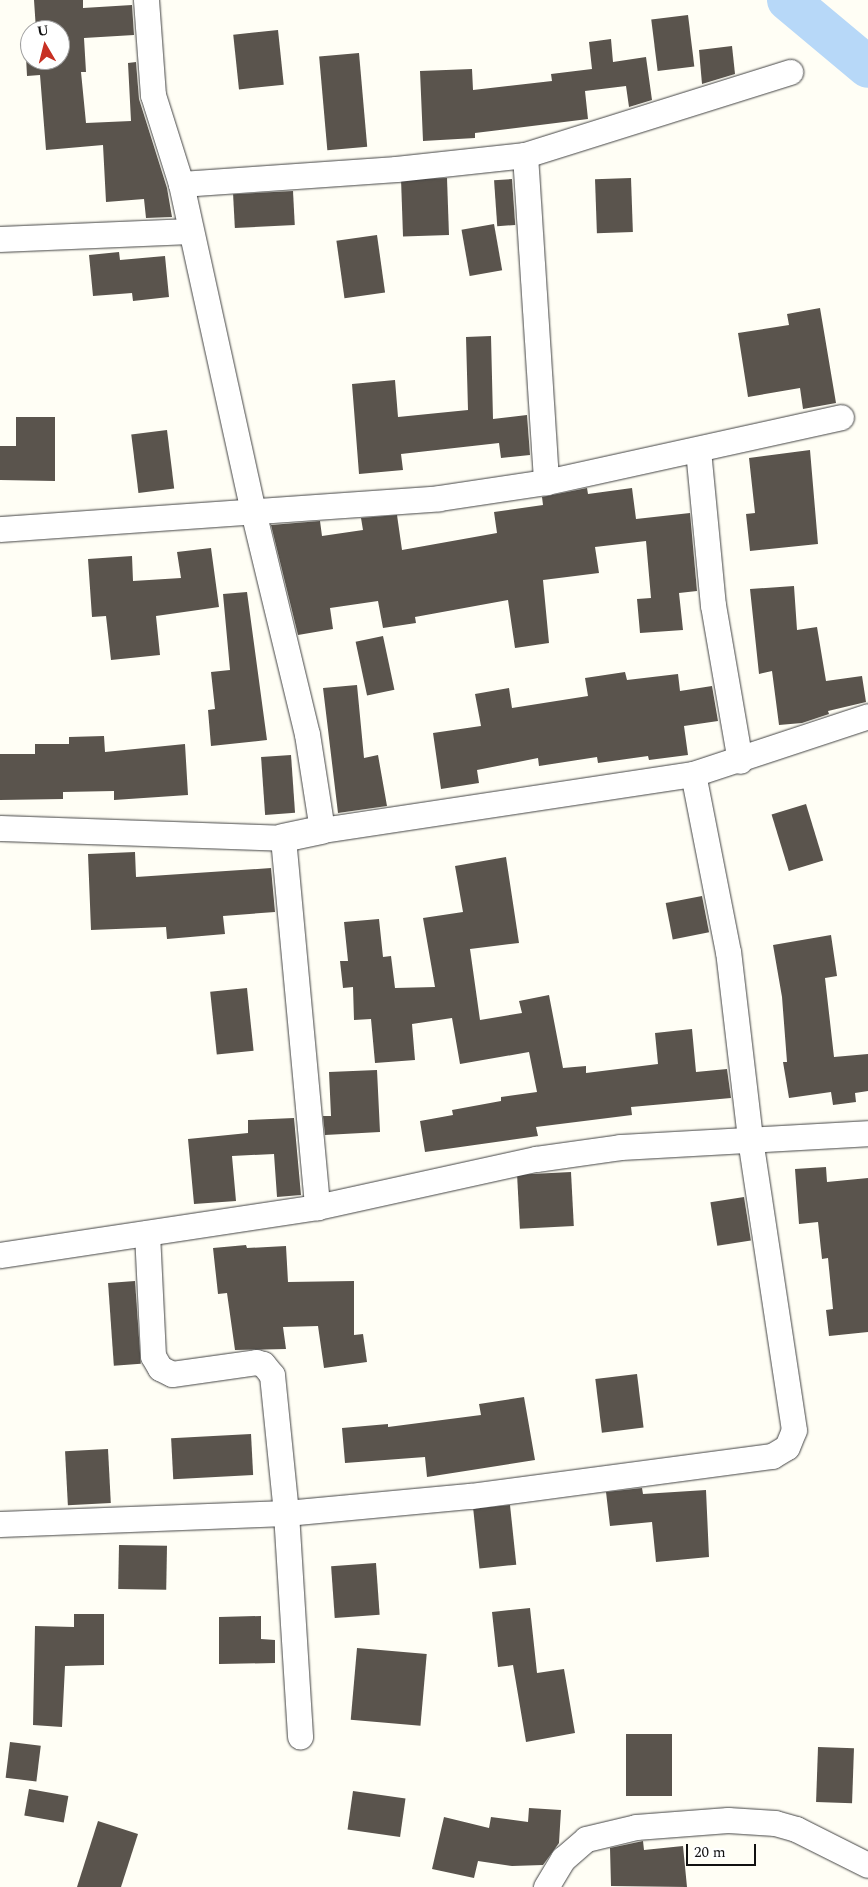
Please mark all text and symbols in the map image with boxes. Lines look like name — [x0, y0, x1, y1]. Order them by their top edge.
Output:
text: U — [36, 19, 50, 42]
north arrow — [20, 20, 70, 70]
scale bar — [688, 1834, 758, 1866]
text: 20 m — [694, 1841, 726, 1864]

